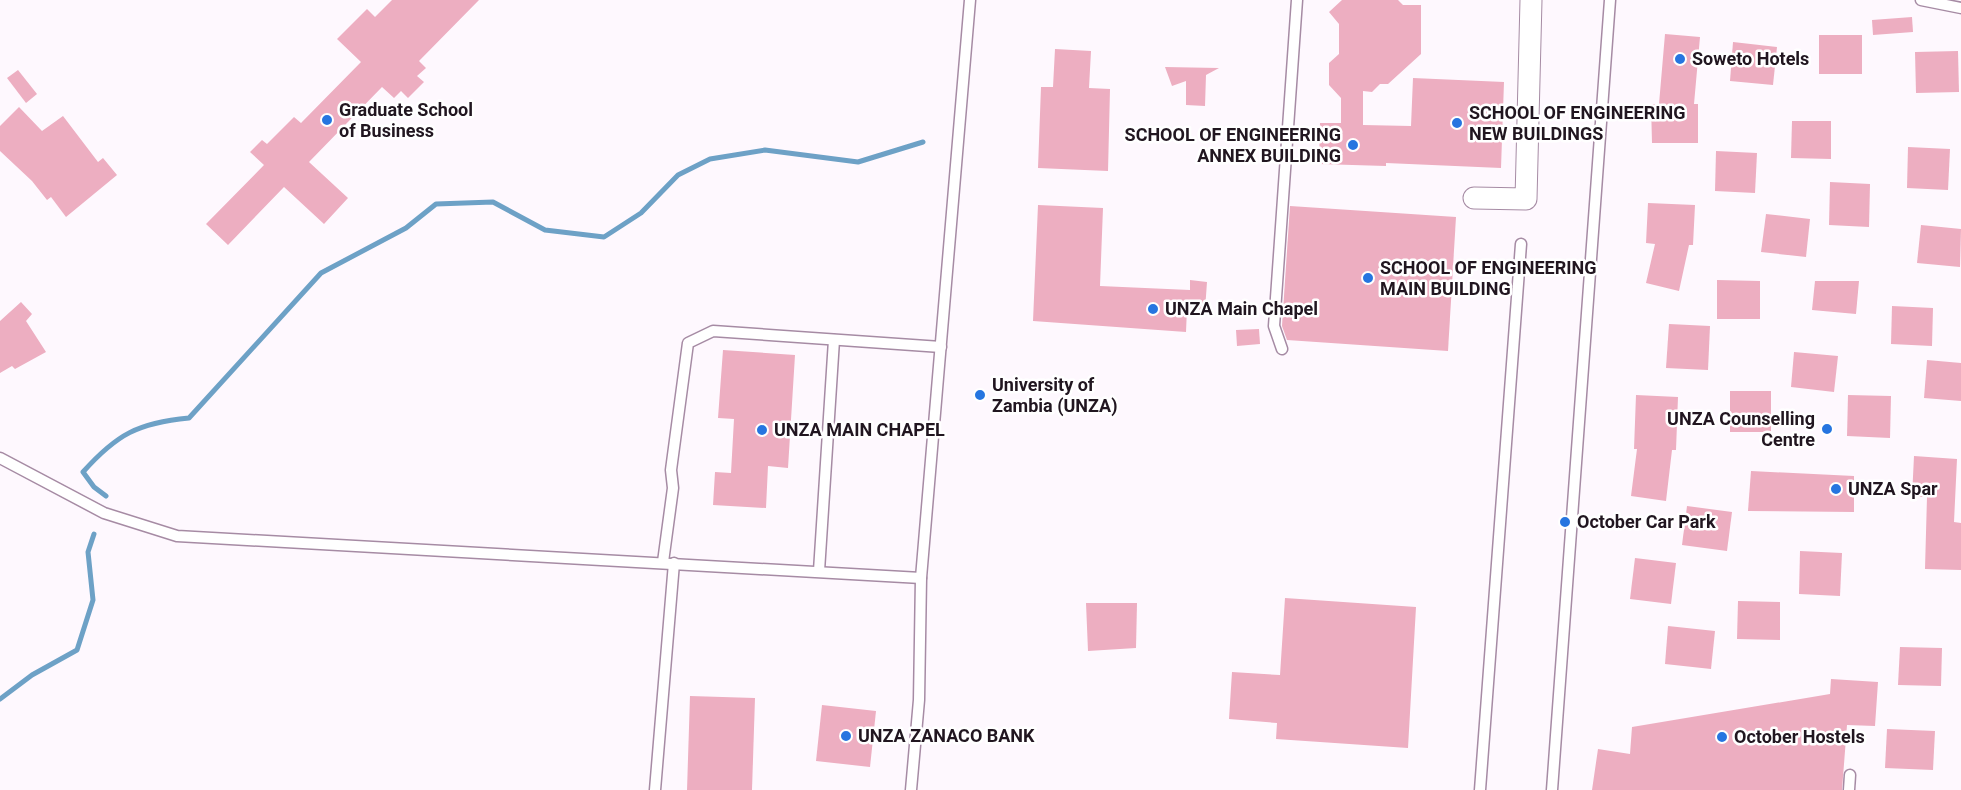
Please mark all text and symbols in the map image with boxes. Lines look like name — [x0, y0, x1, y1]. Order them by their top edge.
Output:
place label: Soweto Hotels — [1692, 48, 1809, 69]
marker: Soweto Hotels — [1673, 52, 1687, 66]
place label: Graduate School of Business — [339, 99, 473, 141]
place label: SCHOOL OF ENGINEERING NEW BUILDINGS — [1469, 102, 1685, 144]
marker: Graduate School of Business — [320, 113, 334, 127]
marker: SCHOOL OF ENGINEERING NEW BUILDINGS — [1450, 116, 1464, 130]
place label: SCHOOL OF ENGINEERING ANNEX BUILDING — [1125, 124, 1341, 166]
marker: SCHOOL OF ENGINEERING ANNEX BUILDING — [1346, 138, 1360, 152]
place label: SCHOOL OF ENGINEERING MAIN BUILDING — [1380, 257, 1596, 299]
marker: SCHOOL OF ENGINEERING MAIN BUILDING — [1361, 271, 1375, 285]
place label: UNZA Main Chapel — [1165, 298, 1318, 319]
marker: UNZA Main Chapel — [1146, 302, 1160, 316]
place label: University of Zambia (UNZA) — [992, 374, 1117, 417]
marker: University of Zambia (UNZA) — [973, 388, 987, 402]
place label: UNZA Counselling Centre — [1667, 408, 1815, 450]
place label: UNZA MAIN CHAPEL — [774, 419, 945, 440]
marker: UNZA Counselling Centre — [1820, 422, 1834, 436]
marker: UNZA MAIN CHAPEL — [755, 423, 769, 437]
place label: UNZA Spar — [1848, 478, 1938, 499]
marker: UNZA Spar — [1829, 482, 1843, 496]
place label: October Car Park — [1577, 511, 1716, 532]
marker: October Car Park — [1558, 515, 1572, 529]
place label: UNZA ZANACO BANK — [858, 725, 1035, 746]
place label: October Hostels — [1734, 726, 1865, 747]
marker: UNZA ZANACO BANK — [839, 729, 853, 743]
marker: October Hostels — [1715, 730, 1729, 744]

